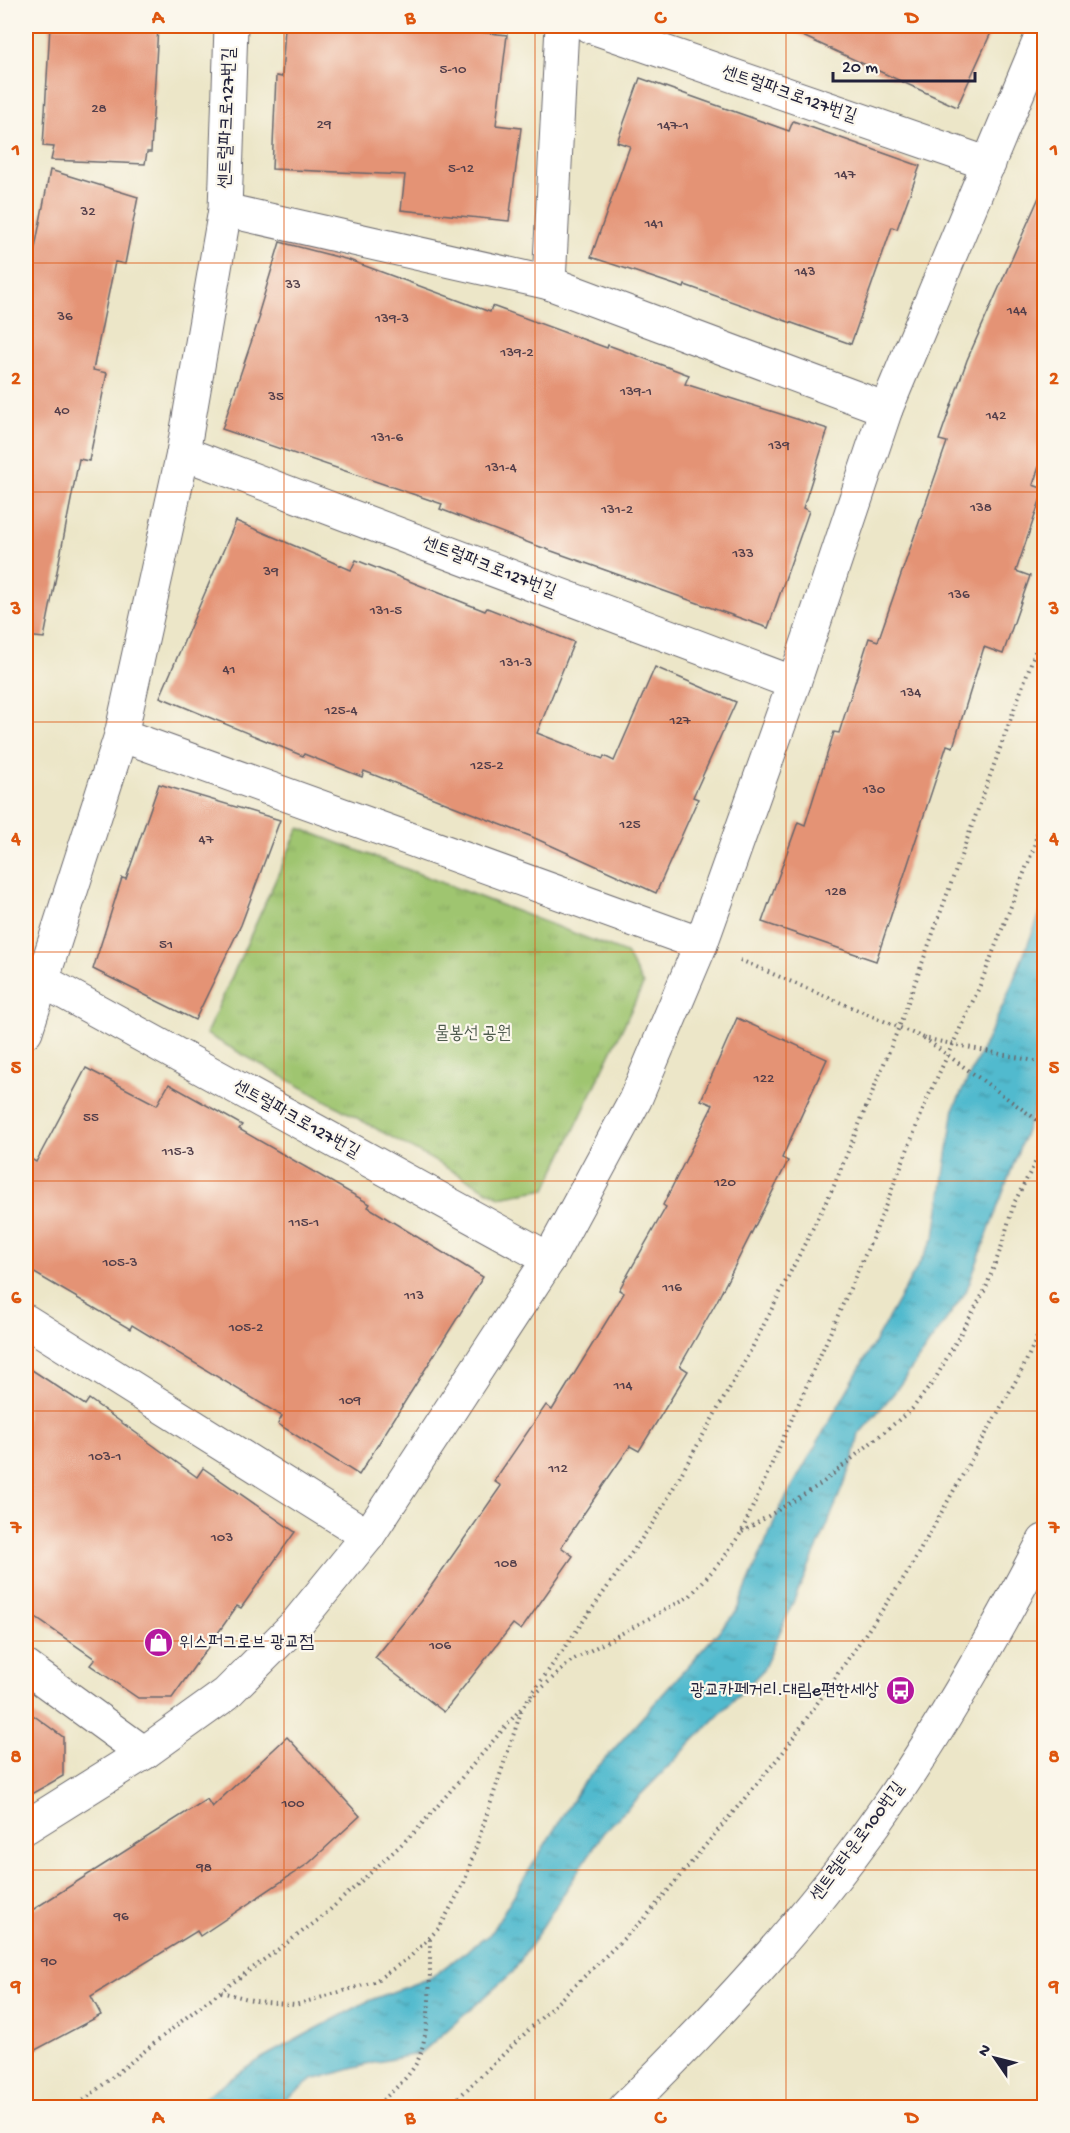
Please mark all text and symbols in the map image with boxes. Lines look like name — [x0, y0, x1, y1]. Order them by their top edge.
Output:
text: A — [151, 8, 166, 31]
text: B — [404, 8, 416, 31]
text: C — [654, 8, 668, 31]
text: D — [903, 8, 919, 31]
scale bar — [833, 45, 976, 83]
street label: 센트럴파크로127번길 — [215, 46, 241, 189]
text: 20 m — [842, 58, 878, 79]
house number: 5-10 — [439, 61, 467, 79]
street label: 센트럴파크로127번길 — [719, 62, 860, 128]
house number: 28 — [91, 100, 107, 118]
house number: 29 — [317, 116, 332, 134]
house number: 147-1 — [656, 117, 689, 135]
text: 1 — [11, 140, 20, 163]
text: 1 — [1049, 140, 1058, 163]
house number: 5-12 — [448, 160, 474, 178]
house number: 147 — [834, 166, 857, 184]
house number: 32 — [79, 203, 96, 221]
house number: 141 — [643, 215, 664, 233]
house number: 143 — [794, 263, 816, 281]
house number: 33 — [284, 276, 301, 294]
house number: 144 — [1006, 302, 1027, 320]
house number: 36 — [56, 308, 73, 326]
house number: 139-3 — [374, 310, 409, 328]
house number: 139-2 — [499, 344, 534, 362]
text: 2 — [11, 369, 21, 392]
text: 2 — [1049, 369, 1059, 392]
house number: 139-1 — [619, 383, 652, 401]
house number: 35 — [267, 388, 284, 406]
house number: 40 — [54, 402, 70, 420]
house number: 142 — [985, 407, 1006, 425]
house number: 131-6 — [370, 429, 404, 447]
house number: 139 — [767, 437, 790, 455]
house number: 131-4 — [484, 459, 517, 477]
house number: 138 — [969, 499, 992, 517]
house number: 131-2 — [600, 501, 633, 519]
street label: 센트럴파크로127번길 — [419, 533, 559, 603]
house number: 133 — [731, 545, 754, 563]
house number: 39 — [262, 563, 279, 581]
house number: 136 — [947, 586, 970, 604]
text: 3 — [10, 599, 21, 622]
text: 3 — [1048, 599, 1059, 622]
house number: 131-5 — [369, 602, 402, 620]
house number: 131-3 — [499, 654, 532, 672]
house number: 41 — [222, 661, 236, 679]
house number: 134 — [900, 684, 921, 702]
house number: 125-4 — [323, 702, 358, 720]
house number: 127 — [668, 712, 692, 730]
house number: 125-2 — [469, 757, 504, 775]
house number: 130 — [862, 781, 886, 799]
house number: 125 — [618, 816, 641, 834]
text: 4 — [10, 829, 21, 852]
text: 4 — [1048, 829, 1059, 852]
house number: 47 — [199, 831, 215, 849]
house number: 128 — [824, 883, 847, 901]
house number: 51 — [159, 936, 173, 954]
park label: 물봉선 공원 — [435, 1024, 511, 1045]
text: 5 — [11, 1058, 22, 1081]
text: 5 — [1049, 1058, 1060, 1081]
house number: 122 — [753, 1070, 774, 1088]
street label: 센트럴파크로127번길 — [229, 1077, 363, 1164]
house number: 55 — [83, 1109, 99, 1127]
house number: 115-3 — [161, 1143, 194, 1161]
house number: 120 — [713, 1174, 736, 1192]
house number: 115-1 — [288, 1214, 319, 1232]
house number: 105-3 — [102, 1254, 138, 1272]
house number: 116 — [661, 1279, 682, 1297]
house number: 113 — [403, 1287, 424, 1305]
text: 6 — [11, 1288, 22, 1311]
text: 6 — [1049, 1288, 1060, 1311]
house number: 105-2 — [228, 1319, 263, 1337]
house number: 114 — [612, 1377, 633, 1395]
house number: 109 — [338, 1392, 362, 1410]
house number: 103-1 — [87, 1448, 122, 1466]
house number: 112 — [547, 1460, 568, 1478]
text: 7 — [10, 1518, 23, 1541]
text: 7 — [1048, 1518, 1061, 1541]
house number: 103 — [210, 1529, 233, 1547]
house number: 108 — [494, 1555, 517, 1573]
shop icon: 위스퍼그로브 광교점 — [142, 1627, 174, 1659]
place label: 위스퍼그로브 광교점 — [179, 1633, 314, 1654]
house number: 106 — [428, 1637, 451, 1655]
bus stop icon: 광교카페거리.대림e편한세상 — [884, 1675, 916, 1707]
place label: 광교카페거리.대림e편한세상 — [690, 1681, 880, 1702]
text: 8 — [11, 1747, 22, 1770]
text: 8 — [1049, 1747, 1060, 1770]
street label: 센트럴타운로100번길 — [806, 1778, 910, 1906]
house number: 100 — [280, 1795, 305, 1813]
house number: 98 — [195, 1859, 212, 1877]
house number: 96 — [112, 1908, 129, 1926]
house number: 90 — [40, 1953, 57, 1971]
text: 9 — [10, 1977, 21, 2000]
text: 9 — [1048, 1977, 1059, 2000]
north arrow — [965, 2028, 1025, 2088]
text: N — [975, 2041, 997, 2061]
text: A — [151, 2108, 166, 2131]
text: B — [404, 2108, 416, 2131]
text: C — [654, 2108, 668, 2131]
text: D — [903, 2108, 919, 2131]

